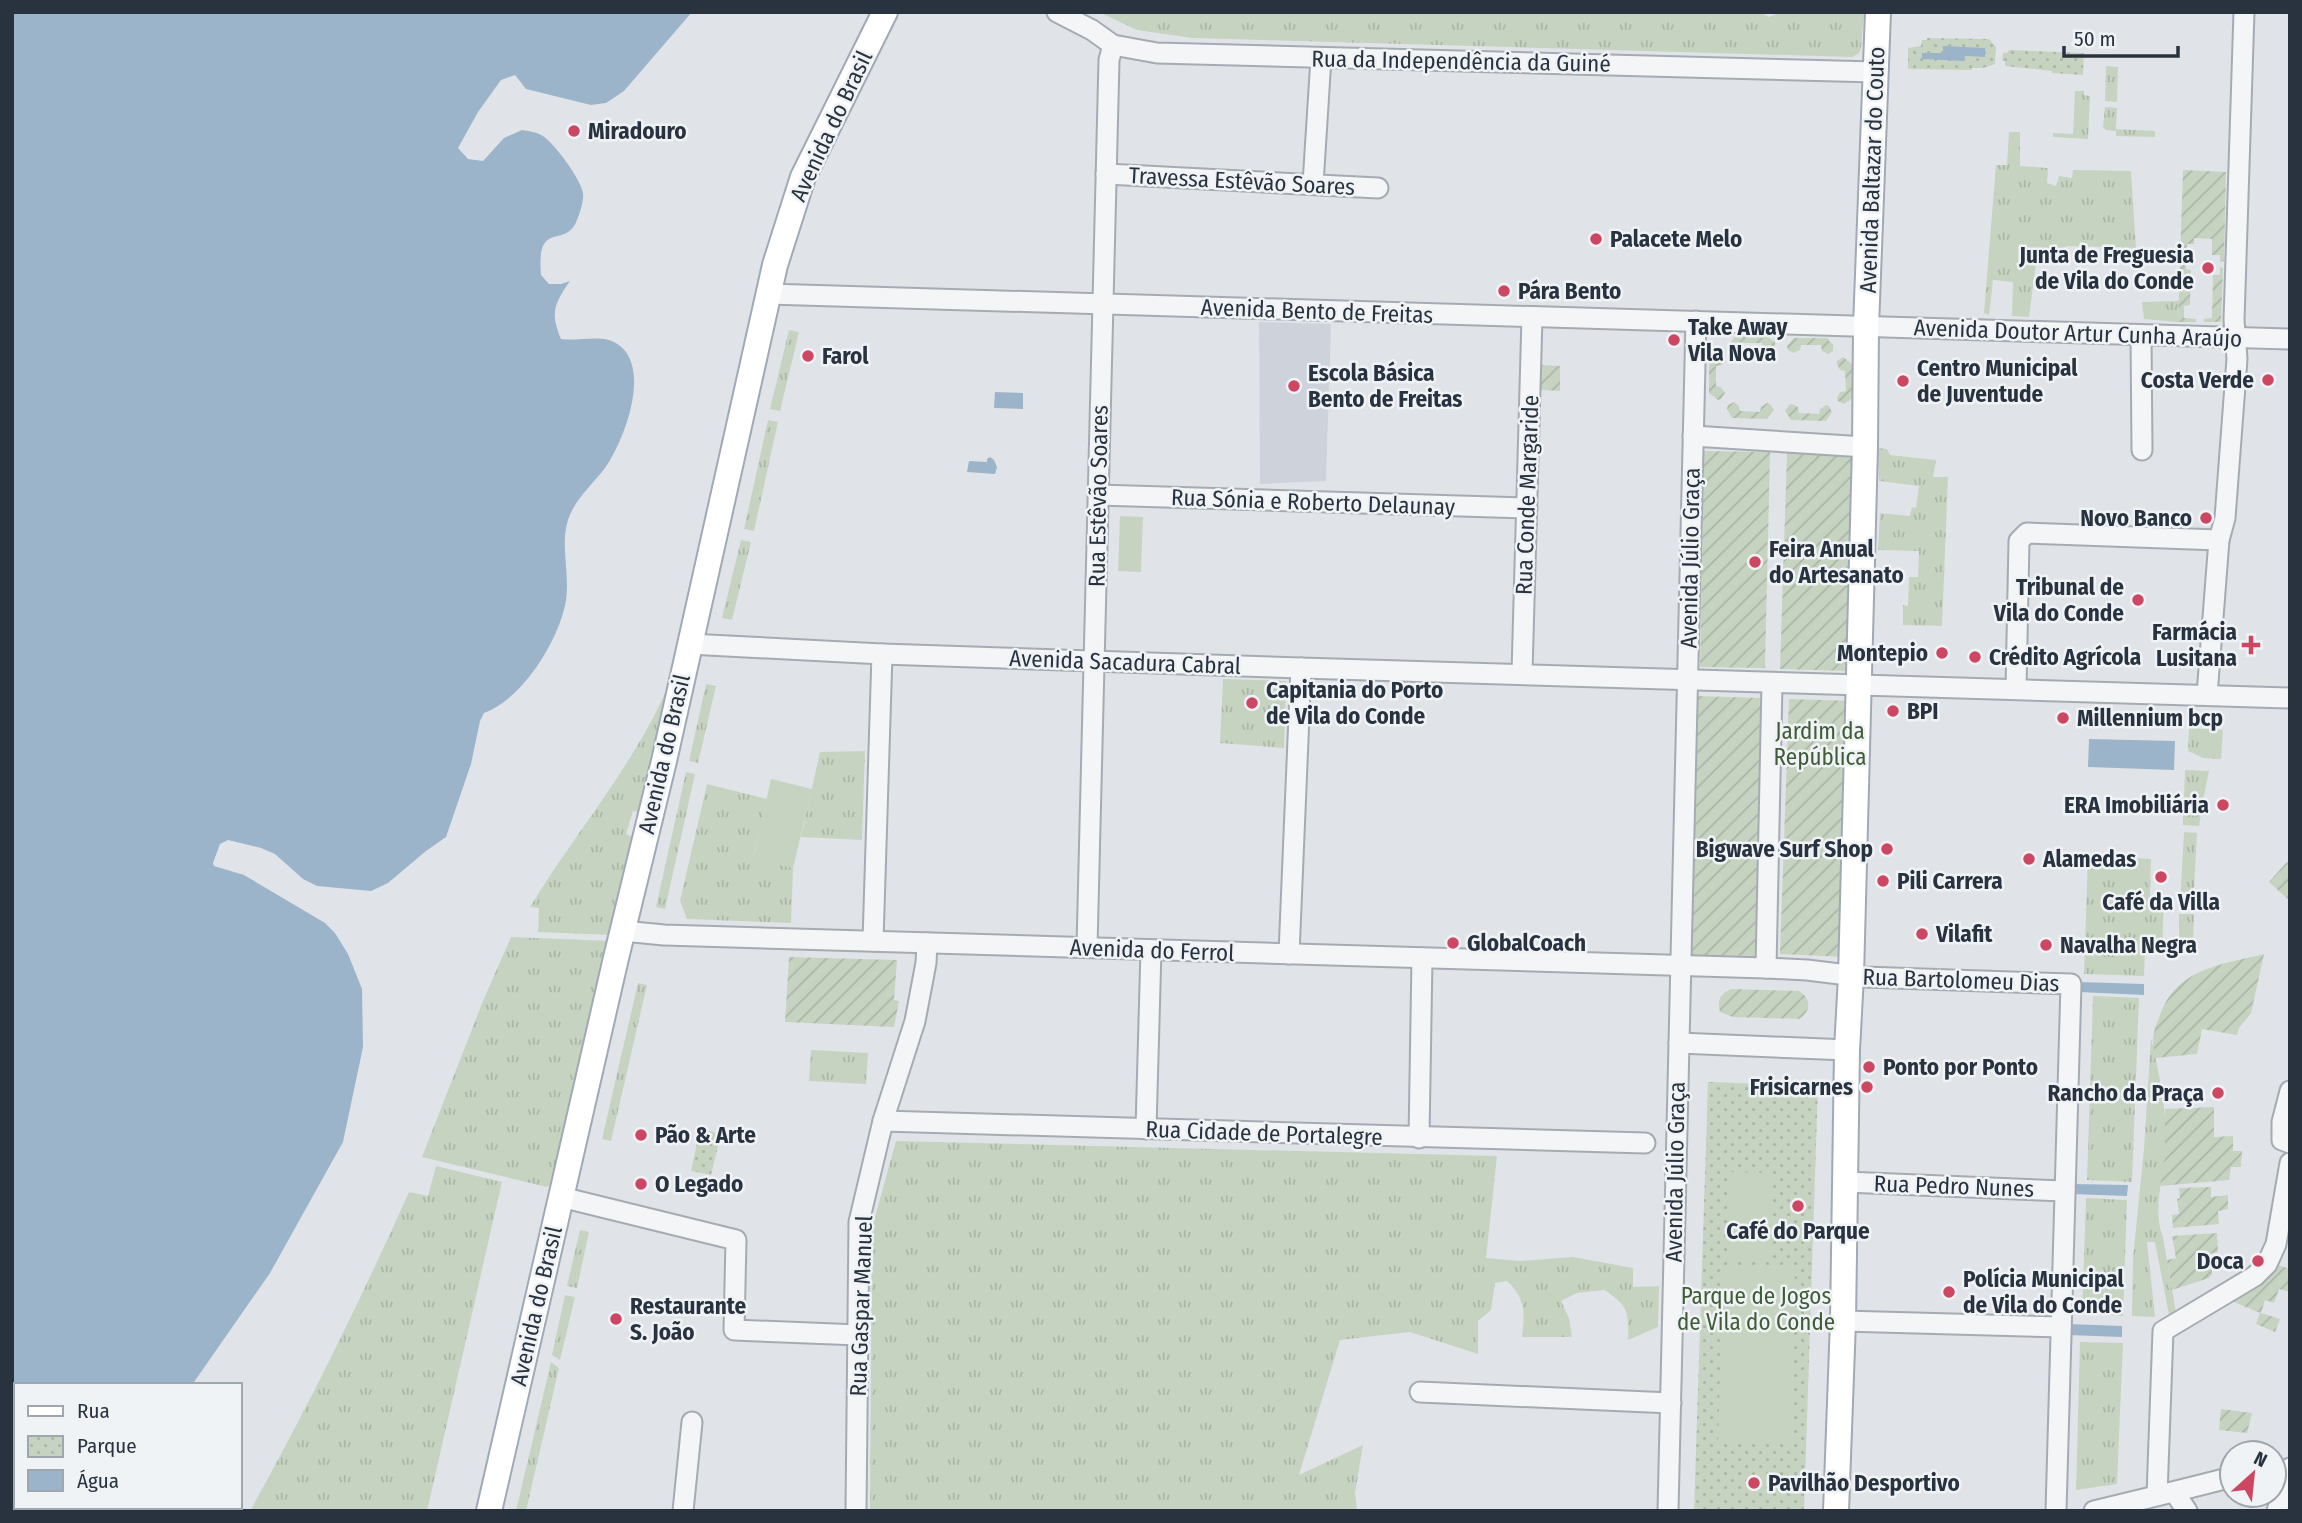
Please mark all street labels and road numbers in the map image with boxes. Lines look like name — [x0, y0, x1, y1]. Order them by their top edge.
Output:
street label: Rua da Independência da Guiné — [1311, 44, 1611, 78]
street label: Avenida do Brasil — [784, 46, 878, 206]
street label: Avenida Baltazar do Couto — [1854, 46, 1890, 294]
street label: Travessa Estêvão Soares — [1128, 161, 1356, 201]
street label: Avenida Bento de Freitas — [1200, 293, 1434, 329]
street label: Avenida Doutor Artur Cunha Araújo — [1913, 313, 2243, 353]
street label: Rua Conde Margaride — [1510, 394, 1544, 596]
street label: Rua Estêvão Soares — [1082, 405, 1114, 587]
street label: Avenida Júlio Graça — [1674, 467, 1706, 649]
street label: Rua Sónia e Roberto Delaunay — [1171, 483, 1456, 521]
street label: Avenida Sacadura Cabral — [1009, 644, 1241, 680]
street label: Avenida do Brasil — [632, 671, 696, 837]
street label: Avenida do Ferrol — [1069, 933, 1235, 967]
street label: Rua Bartolomeu Dias — [1862, 963, 2060, 997]
street label: Avenida Júlio Graça — [1659, 1081, 1691, 1263]
street label: Rua Cidade de Portalegre — [1145, 1115, 1383, 1151]
street label: Rua Pedro Nunes — [1873, 1169, 2035, 1203]
street label: Rua Gaspar Manuel — [844, 1215, 878, 1397]
street label: Avenida do Brasil — [504, 1223, 568, 1389]

